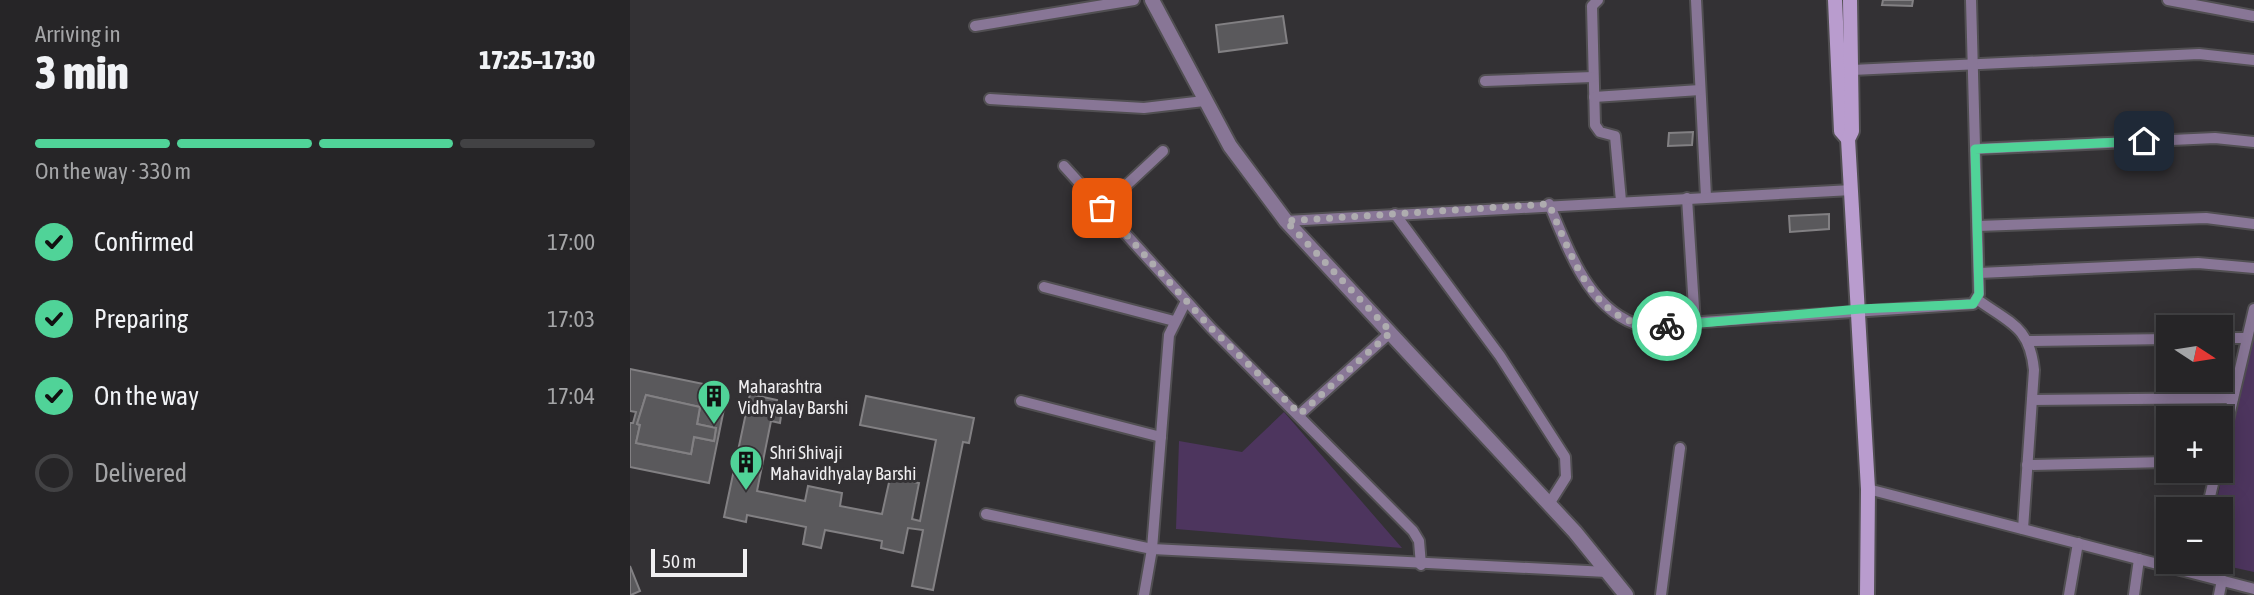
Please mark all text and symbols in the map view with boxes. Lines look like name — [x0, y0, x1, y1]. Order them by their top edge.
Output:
text: Arriving in — [35, 21, 121, 47]
text: 17:25–17:30 — [479, 45, 595, 75]
text: 3 min — [35, 46, 129, 99]
pin — [2114, 111, 2174, 171]
icon: home — [2125, 122, 2163, 160]
text: On the way · 330 m — [35, 158, 191, 184]
pin — [1072, 178, 1132, 238]
icon: bag — [1083, 189, 1121, 227]
icon: check — [35, 223, 73, 261]
text: Confirmed — [94, 227, 194, 257]
text: 17:00 — [547, 229, 595, 255]
courier — [1632, 291, 1702, 361]
icon: check — [35, 300, 73, 338]
text: Preparing — [94, 304, 188, 334]
text: 17:03 — [547, 306, 595, 332]
icon: bike — [1648, 307, 1686, 345]
north arrow — [2156, 315, 2233, 392]
map controls — [2156, 315, 2233, 574]
place label: Maharashtra Vidhyalay Barshi — [738, 376, 848, 418]
icon: check — [35, 377, 73, 415]
building icon: Maharashtra Vidhyalay Barshi — [695, 377, 733, 426]
text: On the way — [94, 381, 199, 411]
text: 17:04 — [547, 383, 595, 409]
button: + — [2156, 406, 2233, 483]
place label: Shri Shivaji Mahavidhyalay Barshi — [770, 442, 916, 484]
building icon: Shri Shivaji Mahavidhyalay Barshi — [727, 443, 765, 492]
text: Delivered — [94, 458, 187, 488]
button: − — [2156, 497, 2233, 574]
scale bar — [651, 546, 747, 578]
text: 50 m — [662, 550, 696, 572]

